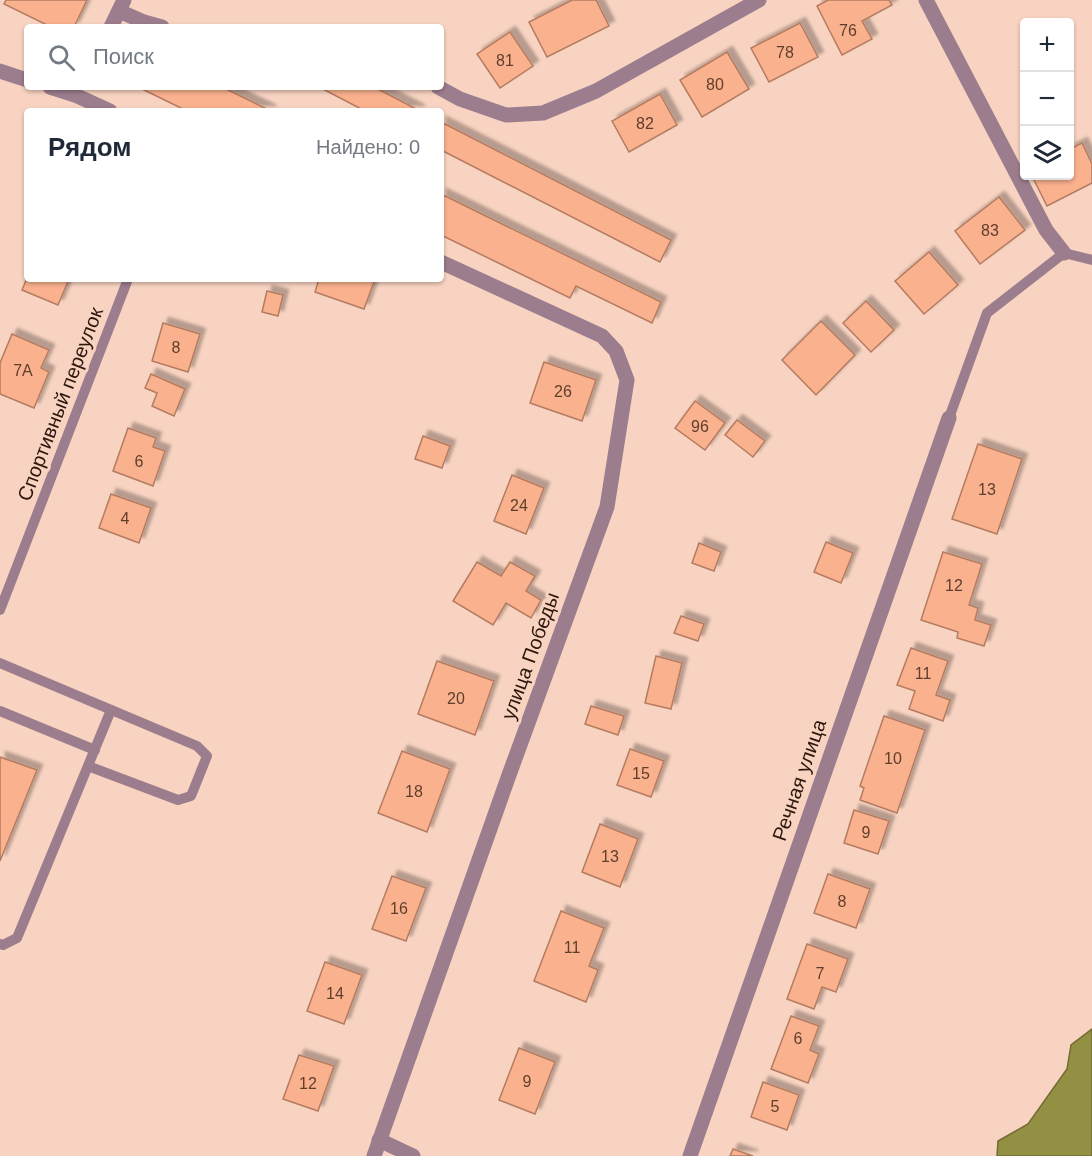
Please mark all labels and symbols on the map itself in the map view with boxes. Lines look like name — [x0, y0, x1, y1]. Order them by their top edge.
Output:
house number: 76 — [839, 22, 857, 39]
house number: 78 — [776, 44, 794, 61]
house number: 81 — [496, 52, 514, 69]
house number: 80 — [706, 76, 724, 93]
house number: 82 — [636, 115, 654, 132]
house number: 83 — [981, 222, 999, 239]
street label: Спортивный переулок — [13, 304, 107, 504]
house number: 8 — [172, 339, 181, 356]
house number: 7А — [13, 362, 33, 379]
house number: 26 — [554, 383, 572, 400]
house number: 96 — [691, 418, 709, 435]
house number: 6 — [135, 453, 144, 470]
house number: 13 — [978, 481, 996, 498]
house number: 24 — [510, 497, 528, 514]
house number: 4 — [121, 510, 130, 527]
house number: 12 — [945, 577, 963, 594]
street label: улица Победы — [497, 589, 563, 723]
house number: 11 — [915, 665, 931, 682]
house number: 20 — [447, 690, 465, 707]
street label: Речная улица — [768, 716, 830, 844]
house number: 10 — [884, 750, 902, 767]
house number: 15 — [632, 765, 650, 782]
house number: 18 — [405, 783, 423, 800]
house number: 9 — [862, 824, 871, 841]
house number: 13 — [601, 848, 619, 865]
house number: 8 — [838, 893, 847, 910]
house number: 16 — [390, 900, 408, 917]
house number: 11 — [564, 939, 580, 956]
house number: 7 — [816, 965, 825, 982]
house number: 14 — [326, 985, 344, 1002]
house number: 6 — [794, 1030, 803, 1047]
house number: 9 — [523, 1073, 532, 1090]
house number: 12 — [299, 1075, 317, 1092]
house number: 5 — [771, 1098, 780, 1115]

